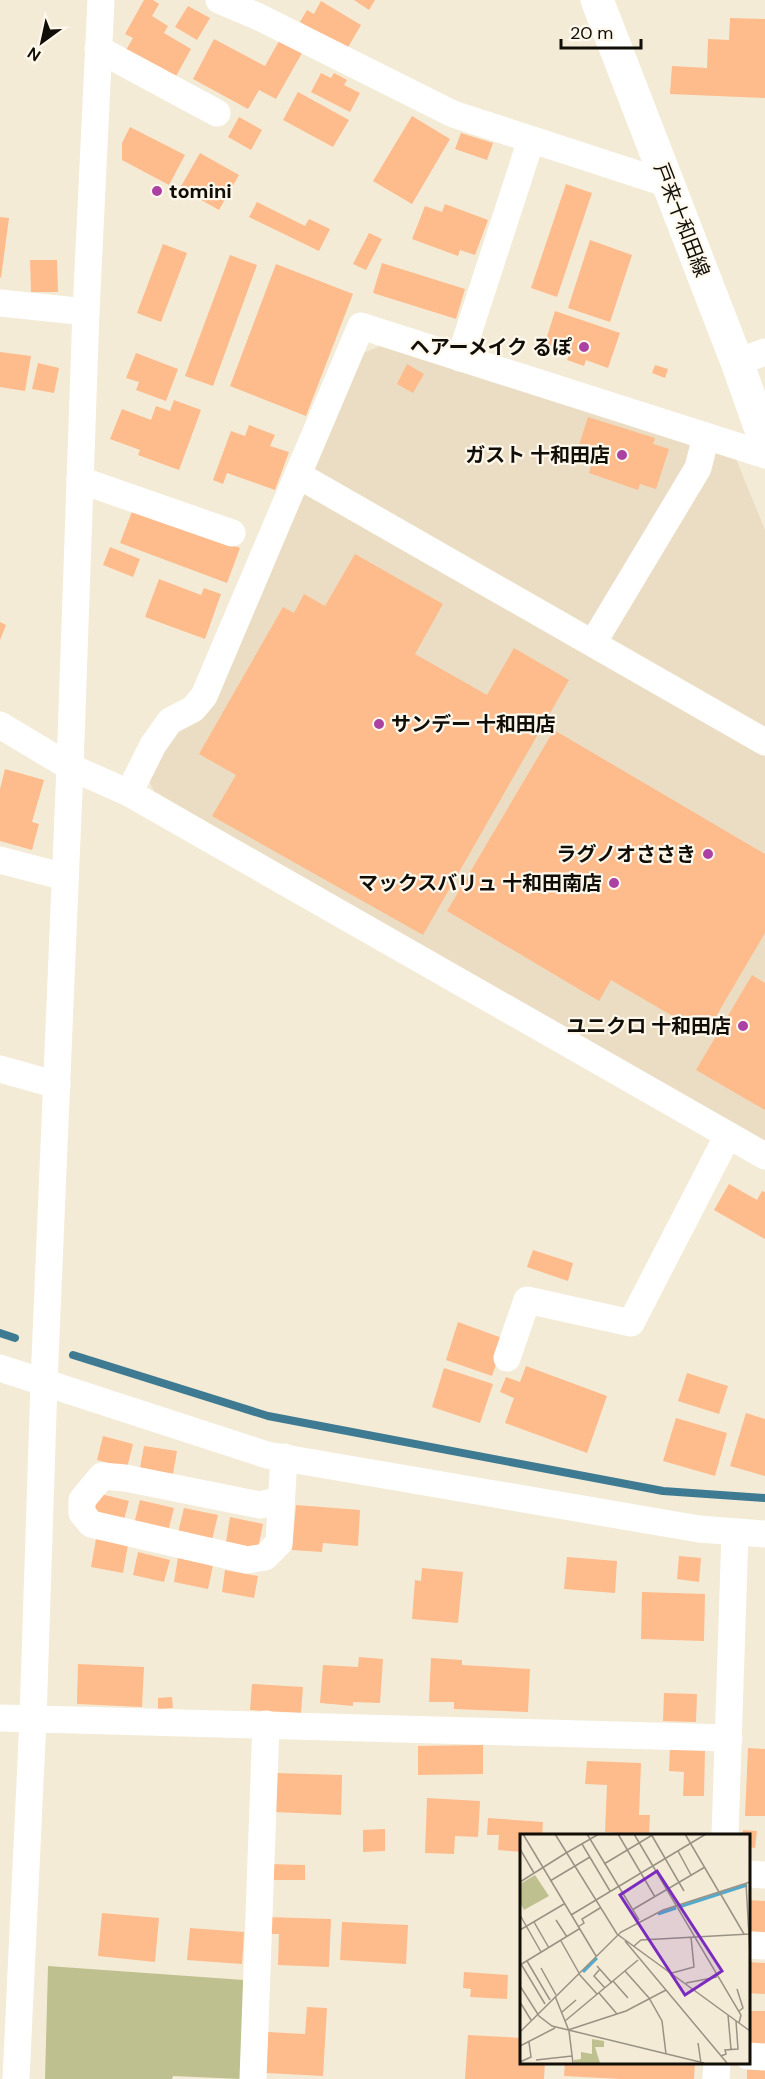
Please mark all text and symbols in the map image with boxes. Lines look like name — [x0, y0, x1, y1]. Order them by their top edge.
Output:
north arrow — [12, 12, 72, 72]
scale bar — [561, 12, 640, 50]
text: 20 m — [570, 21, 613, 45]
text: N — [23, 42, 45, 66]
street label: 戸来十和田線 — [648, 159, 716, 281]
place label: tomini — [169, 178, 232, 204]
marker: tomini — [150, 184, 164, 198]
place label: ヘアーメイク るぽ — [410, 334, 572, 360]
marker: ヘアーメイク るぽ — [577, 340, 591, 354]
place label: ガスト 十和田店 — [465, 442, 610, 468]
marker: ガスト 十和田店 — [615, 448, 629, 462]
place label: サンデー 十和田店 — [391, 711, 556, 737]
marker: サンデー 十和田店 — [372, 717, 386, 731]
place label: ラグノオささき — [556, 841, 696, 867]
marker: ラグノオささき — [701, 847, 715, 861]
place label: マックスバリュ 十和田南店 — [358, 870, 602, 896]
marker: マックスバリュ 十和田南店 — [607, 876, 621, 890]
place label: ユニクロ 十和田店 — [566, 1013, 731, 1039]
marker: ユニクロ 十和田店 — [736, 1019, 750, 1033]
inset map — [520, 1834, 750, 2064]

